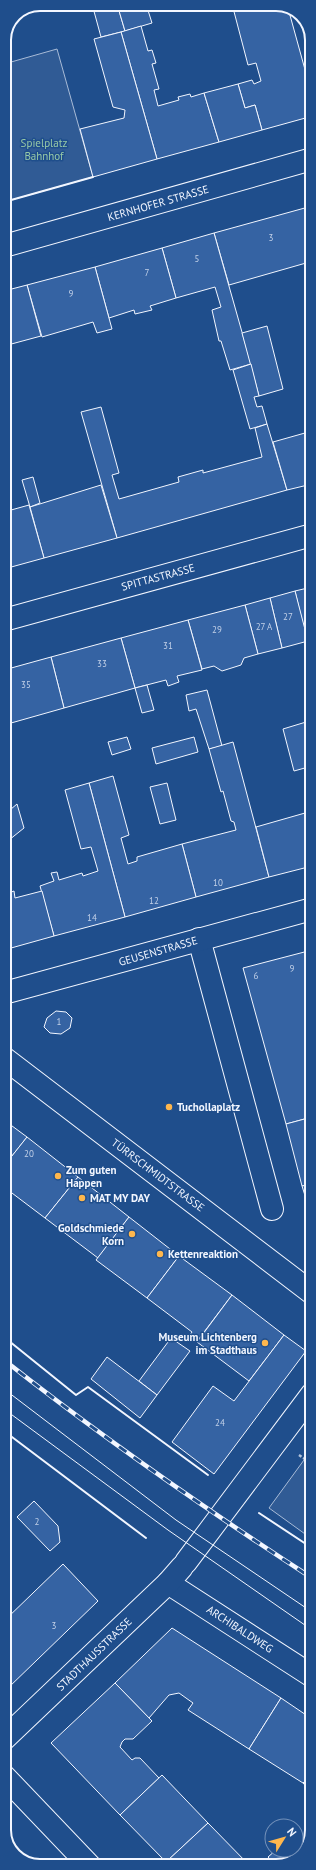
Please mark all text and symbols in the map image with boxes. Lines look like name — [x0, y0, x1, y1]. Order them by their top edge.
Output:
park label: Spielplatz Bahnhof — [21, 136, 67, 163]
street label: KERNHOFER STRASSE — [106, 182, 210, 224]
house number: 3 — [269, 232, 274, 243]
house number: 5 — [195, 253, 200, 264]
house number: 7 — [145, 267, 150, 278]
house number: 9 — [69, 288, 74, 299]
street label: SPITTASTRASSE — [120, 560, 196, 594]
house number: 27 — [283, 611, 293, 622]
house number: 27 A — [256, 621, 273, 632]
house number: 29 — [212, 624, 222, 635]
house number: 31 — [163, 640, 173, 651]
house number: 33 — [97, 658, 107, 669]
house number: 35 — [21, 679, 31, 690]
house number: 10 — [213, 877, 223, 888]
house number: 12 — [149, 895, 159, 906]
house number: 14 — [87, 912, 97, 923]
street label: GEUSENSTRASSE — [117, 933, 199, 969]
house number: 9 — [290, 963, 295, 974]
house number: 6 — [254, 970, 259, 981]
house number: 1 — [57, 1016, 62, 1027]
place label: Tuchollaplatz — [177, 1100, 240, 1114]
marker: Tuchollaplatz — [164, 1102, 174, 1112]
street label: TÜRRSCHMIDTSTRASSE — [109, 1135, 207, 1215]
house number: 20 — [24, 1148, 34, 1159]
place label: Zum guten Happen — [66, 1163, 117, 1190]
marker: Zum guten Happen — [53, 1171, 63, 1181]
place label: MAT MY DAY — [90, 1191, 150, 1205]
marker: MAT MY DAY — [77, 1193, 87, 1203]
place label: Goldschmiede Korn — [58, 1221, 124, 1248]
marker: Goldschmiede Korn — [127, 1229, 137, 1239]
place label: Kettenreaktion — [168, 1247, 238, 1261]
marker: Kettenreaktion — [155, 1249, 165, 1259]
place label: Museum Lichtenberg im Stadthaus — [159, 1330, 257, 1357]
marker: Museum Lichtenberg im Stadthaus — [260, 1338, 270, 1348]
house number: 24 — [215, 1417, 225, 1428]
house number: 2 — [35, 1516, 40, 1527]
street label: ARCHIBALDWEG — [204, 1602, 276, 1656]
street label: STADTHAUSSTRASSE — [53, 1614, 135, 1694]
house number: 3 — [52, 1620, 57, 1631]
north arrow — [264, 1818, 304, 1858]
text: N — [284, 1825, 300, 1839]

